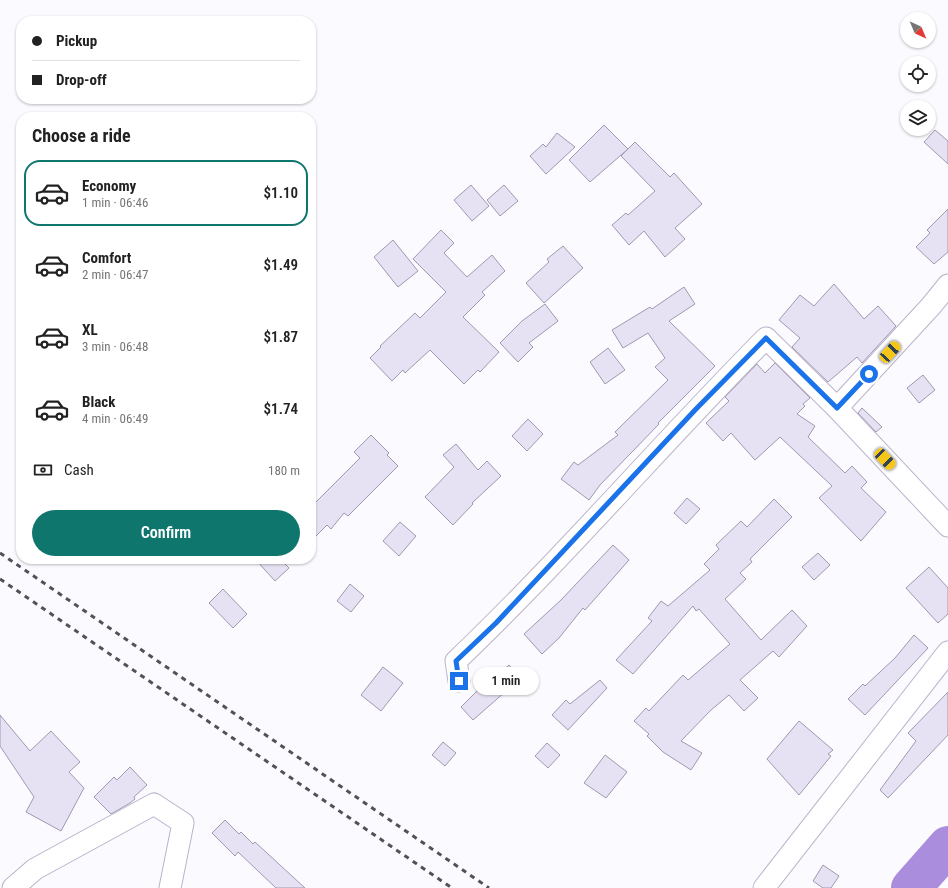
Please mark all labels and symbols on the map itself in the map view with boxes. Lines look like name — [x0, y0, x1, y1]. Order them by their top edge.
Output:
north arrow — [900, 12, 936, 48]
car — [877, 339, 903, 365]
route start — [860, 365, 878, 383]
car — [872, 446, 898, 472]
callout: 1 min — [473, 667, 539, 695]
route end — [450, 672, 468, 690]

